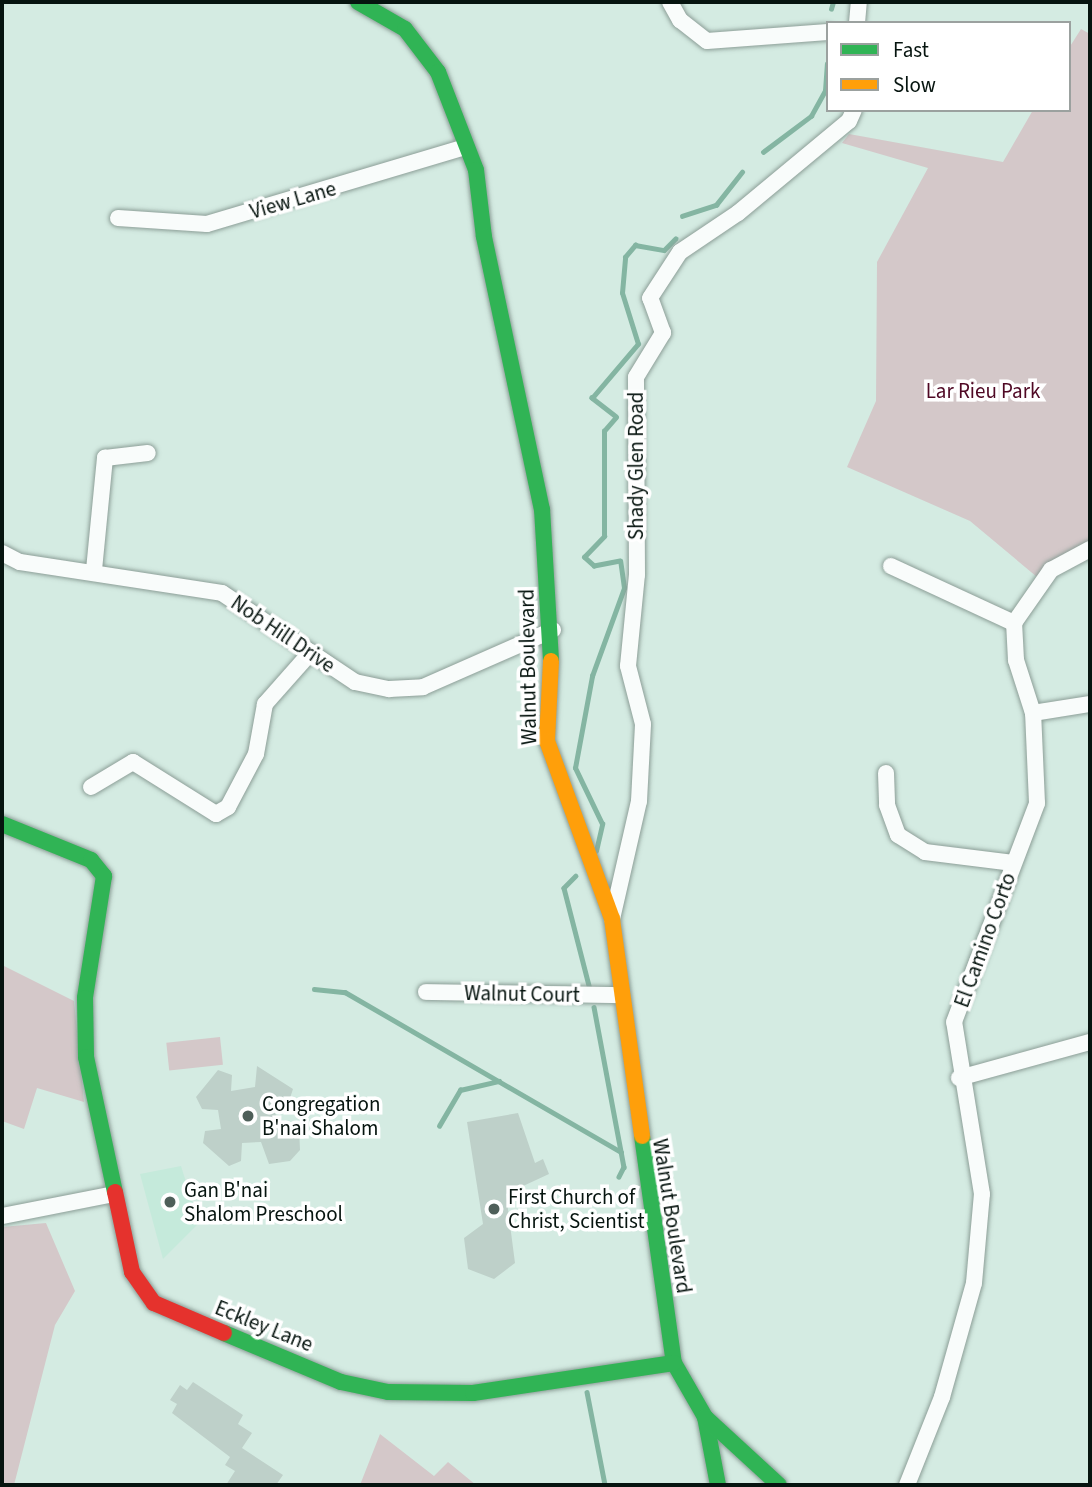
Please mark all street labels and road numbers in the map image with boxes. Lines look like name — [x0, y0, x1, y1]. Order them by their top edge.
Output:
street label: View Lane — [247, 176, 339, 224]
street label: Shady Glen Road — [623, 392, 649, 540]
street label: Walnut Boulevard — [514, 589, 542, 745]
street label: Nob Hill Drive — [226, 590, 340, 678]
street label: El Camino Corto — [949, 869, 1021, 1011]
street label: Walnut Court — [464, 980, 580, 1008]
street label: Walnut Boulevard — [647, 1137, 697, 1295]
street label: Eckley Lane — [211, 1295, 317, 1357]

